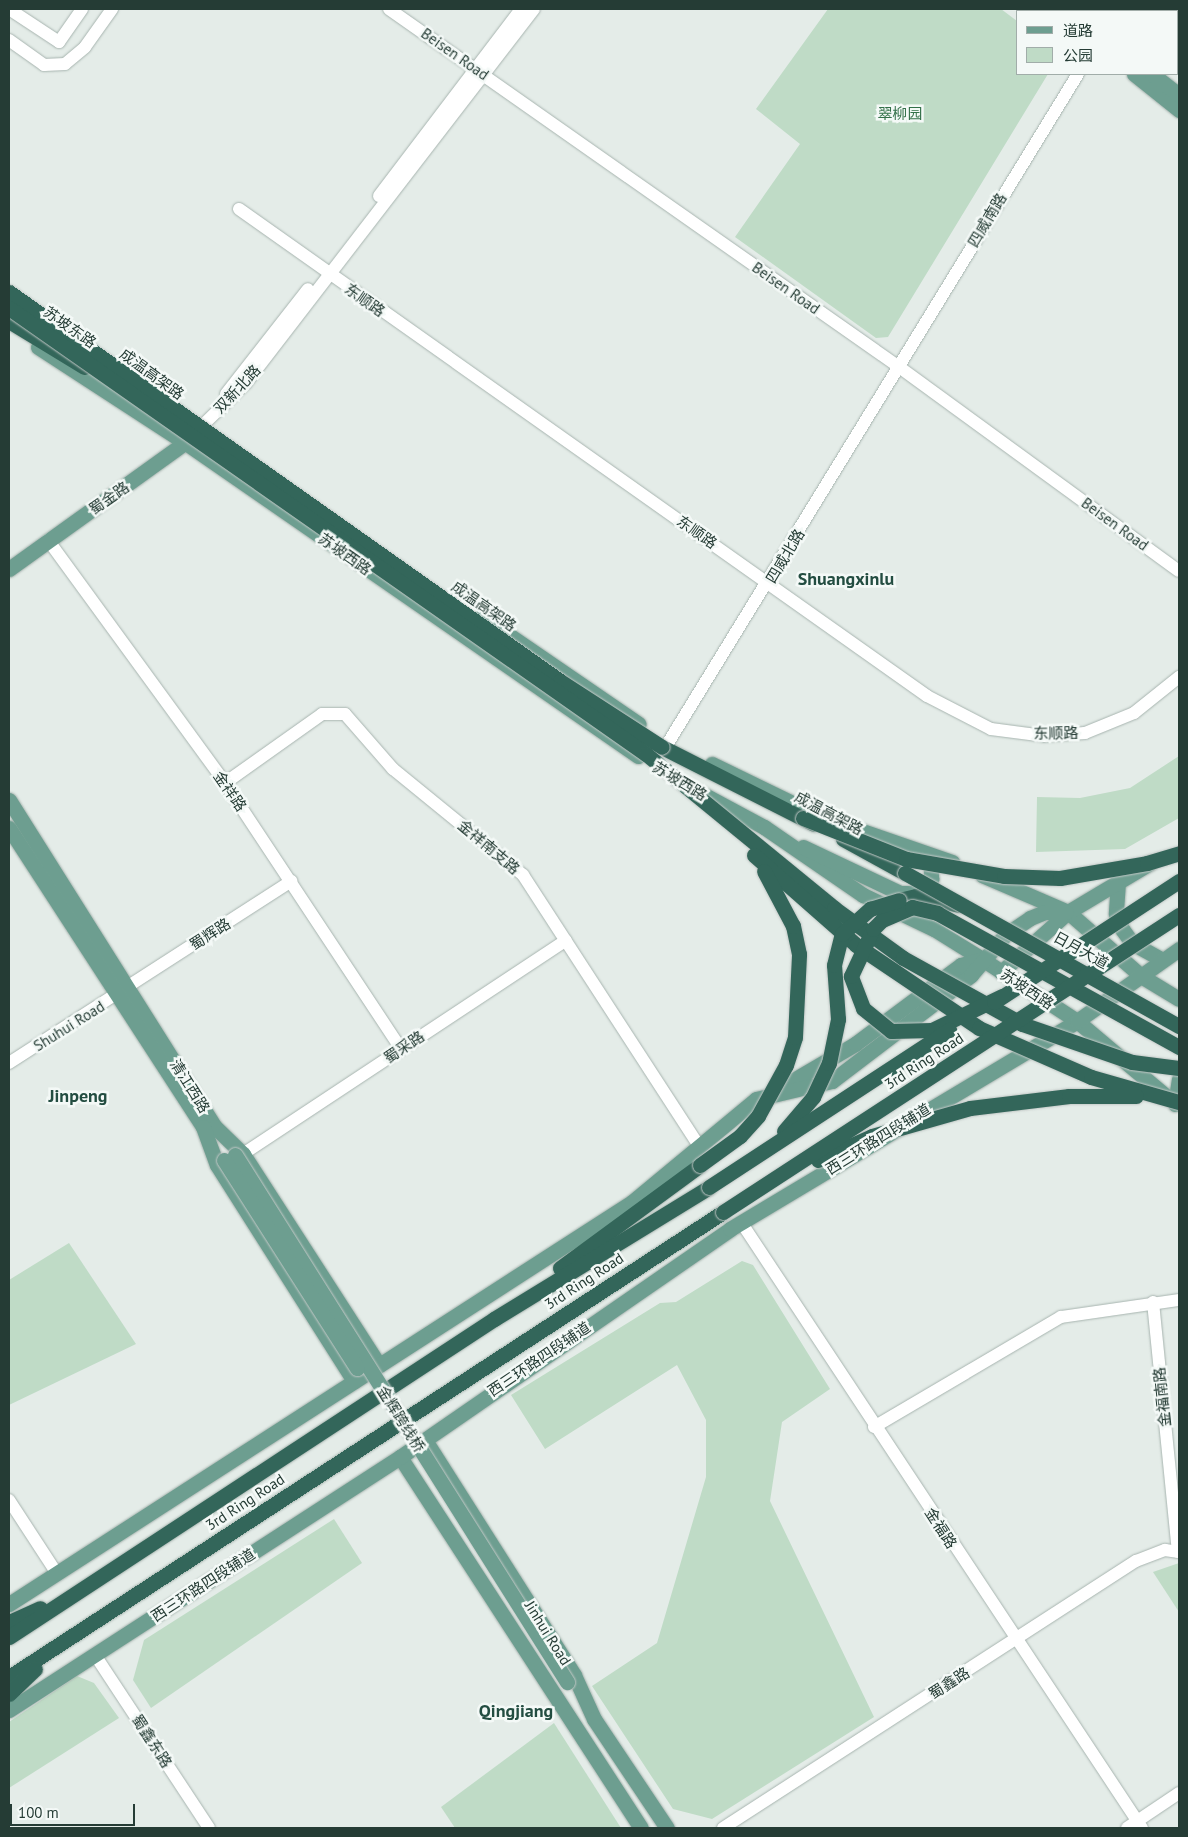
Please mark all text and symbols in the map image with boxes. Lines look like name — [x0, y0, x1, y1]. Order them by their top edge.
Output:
legend — [1016, 10, 1178, 75]
text: 道路 — [1063, 21, 1093, 40]
street label: Beisen Road — [418, 24, 492, 84]
text: 公园 — [1063, 46, 1093, 65]
park label: 翠柳园 — [878, 105, 922, 123]
street label: 四威南路 — [964, 190, 1010, 250]
street label: Beisen Road — [749, 258, 823, 318]
street label: 东顺路 — [341, 280, 389, 320]
street label: 苏坡东路 — [40, 302, 100, 352]
street label: 成温高架路 — [116, 345, 188, 403]
street label: 双新北路 — [210, 361, 264, 417]
street label: 蜀金路 — [85, 478, 133, 518]
street label: Beisen Road — [1078, 494, 1152, 554]
street label: 东顺路 — [673, 512, 721, 552]
street label: 四威北路 — [762, 526, 808, 586]
street label: 苏坡西路 — [315, 529, 375, 579]
district label: Shuangxinlu — [798, 568, 894, 590]
street label: 成温高架路 — [448, 577, 520, 635]
street label: 东顺路 — [1033, 724, 1079, 742]
street label: 苏坡西路 — [650, 758, 710, 804]
street label: 金祥路 — [210, 767, 250, 815]
street label: 成温高架路 — [792, 787, 866, 839]
street label: 金祥南支路 — [454, 816, 524, 878]
street label: 蜀辉路 — [186, 914, 234, 954]
street label: 日月大道 — [1050, 928, 1112, 972]
street label: 苏坡西路 — [997, 965, 1057, 1013]
street label: Shuhui Road — [30, 997, 108, 1055]
street label: 蜀采路 — [380, 1027, 428, 1067]
street label: 3rd Ring Road — [881, 1029, 967, 1093]
street label: 清江西路 — [166, 1056, 214, 1116]
district label: Jinpeng — [49, 1085, 107, 1107]
street label: 西三环路四段辅道 — [822, 1100, 934, 1178]
street label: 3rd Ring Road — [541, 1249, 627, 1313]
street label: 西三环路四段辅道 — [484, 1318, 594, 1400]
street label: 金福南路 — [1150, 1366, 1174, 1428]
street label: 金辉跨线桥 — [373, 1382, 429, 1456]
street label: 3rd Ring Road — [202, 1470, 288, 1534]
street label: 金福路 — [921, 1504, 961, 1552]
street label: 西三环路四段辅道 — [148, 1545, 258, 1625]
street label: Jinhui Road — [521, 1597, 575, 1669]
street label: 蜀鑫路 — [925, 1663, 973, 1703]
district label: Qingjiang — [479, 1700, 553, 1722]
street label: 蜀鑫东路 — [128, 1711, 176, 1771]
scale bar — [12, 1794, 138, 1826]
text: 100 m — [18, 1803, 59, 1822]

